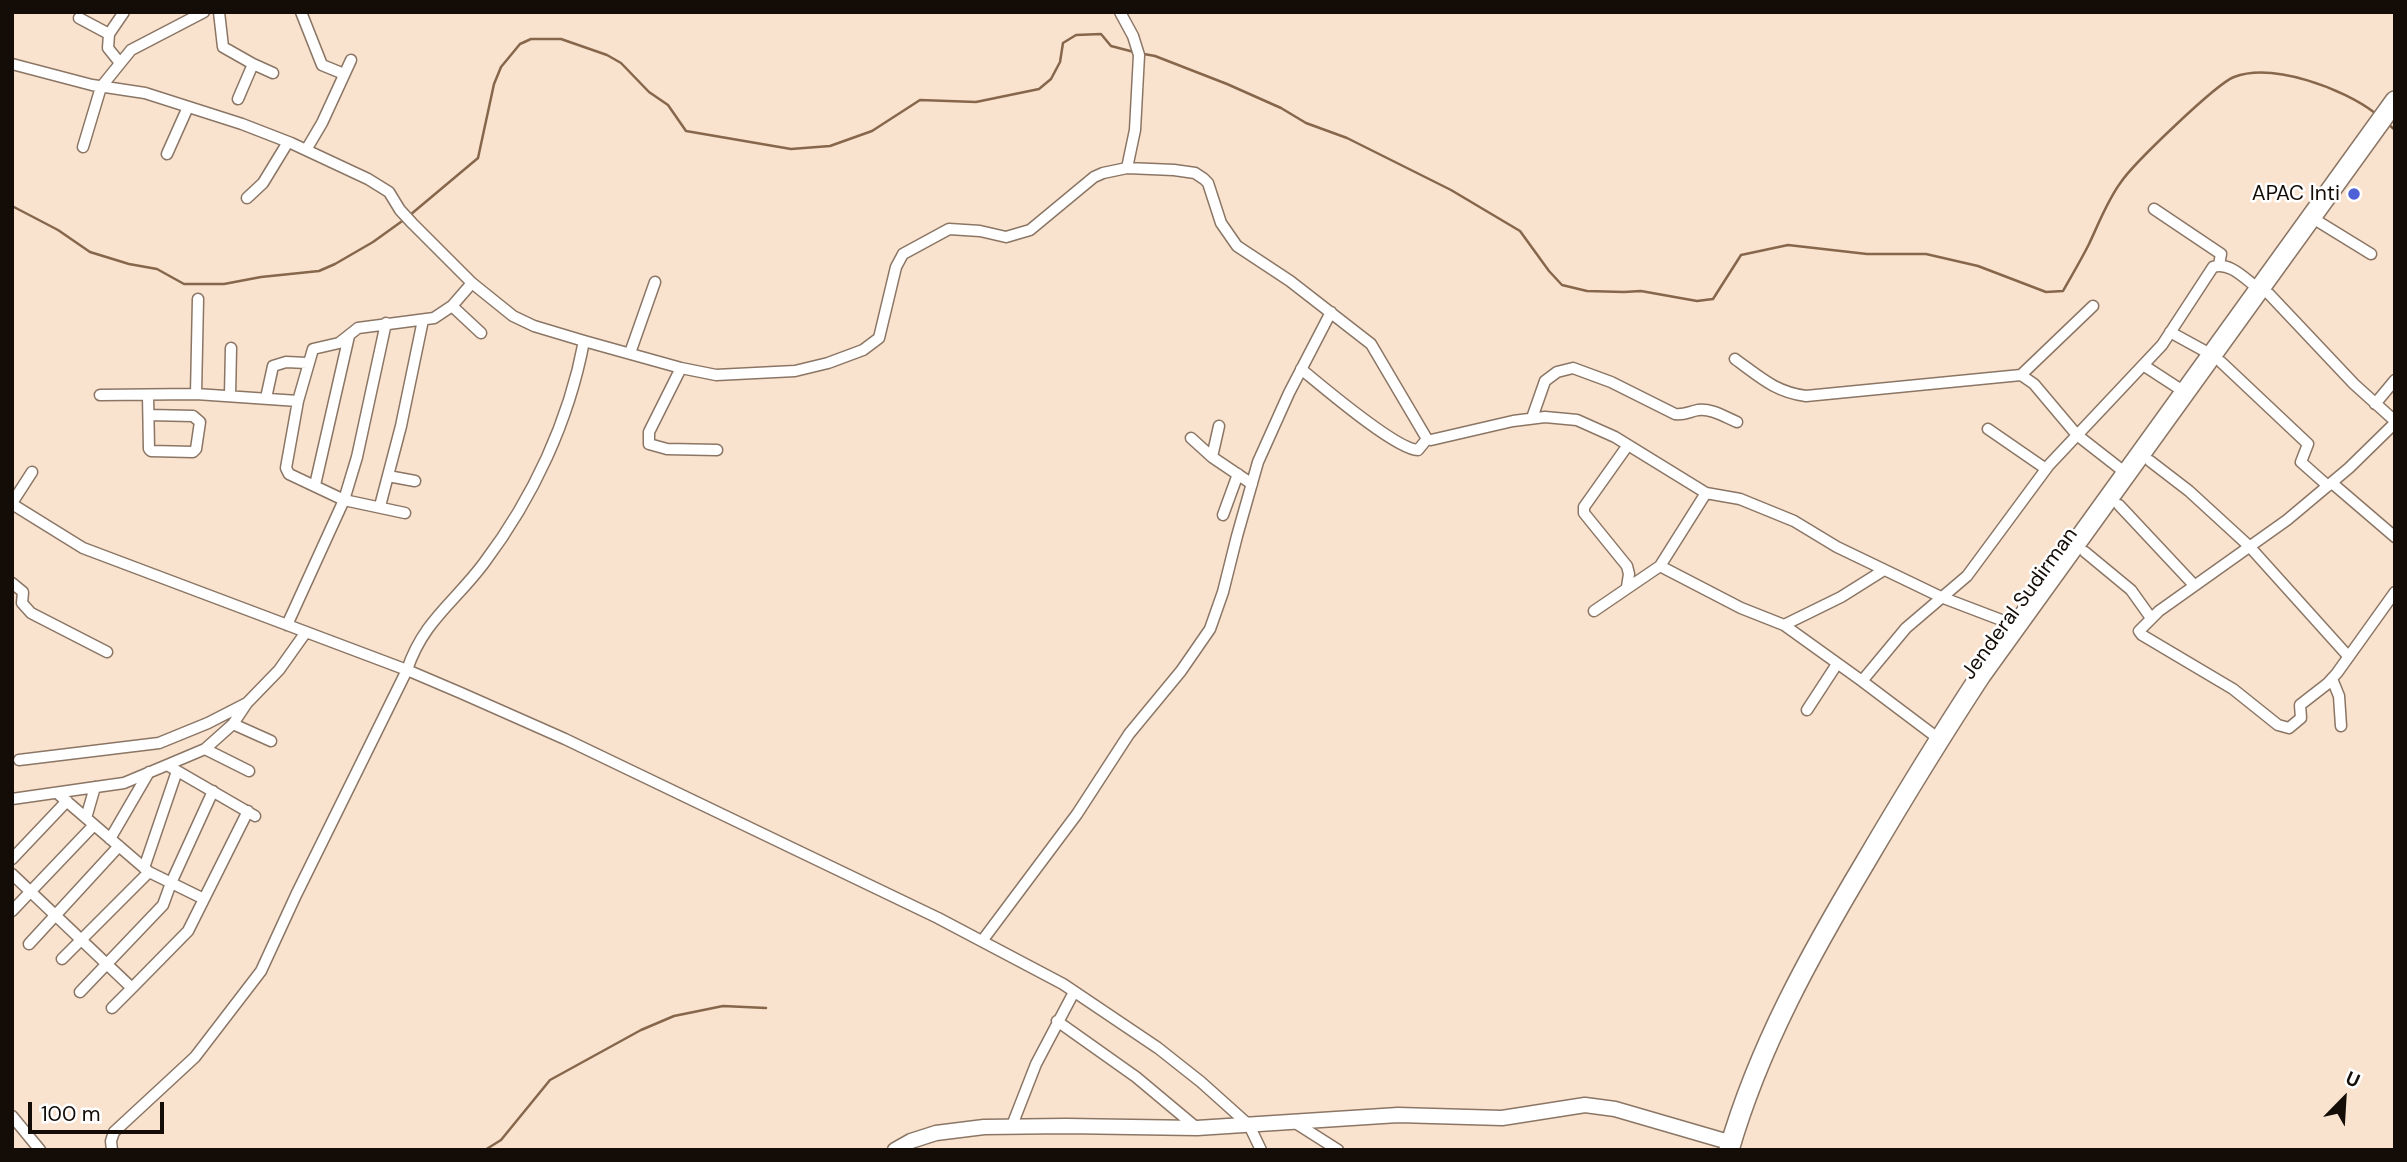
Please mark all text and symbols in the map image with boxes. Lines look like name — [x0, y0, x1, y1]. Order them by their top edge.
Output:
place label: APAC Inti — [2252, 181, 2340, 207]
marker: APAC Inti — [2346, 186, 2362, 202]
street label: Jenderal Sudirman — [1956, 523, 2084, 685]
north arrow — [2309, 1064, 2379, 1134]
text: U — [2342, 1065, 2364, 1093]
scale bar — [32, 1088, 168, 1132]
text: 100 m — [41, 1100, 101, 1128]

